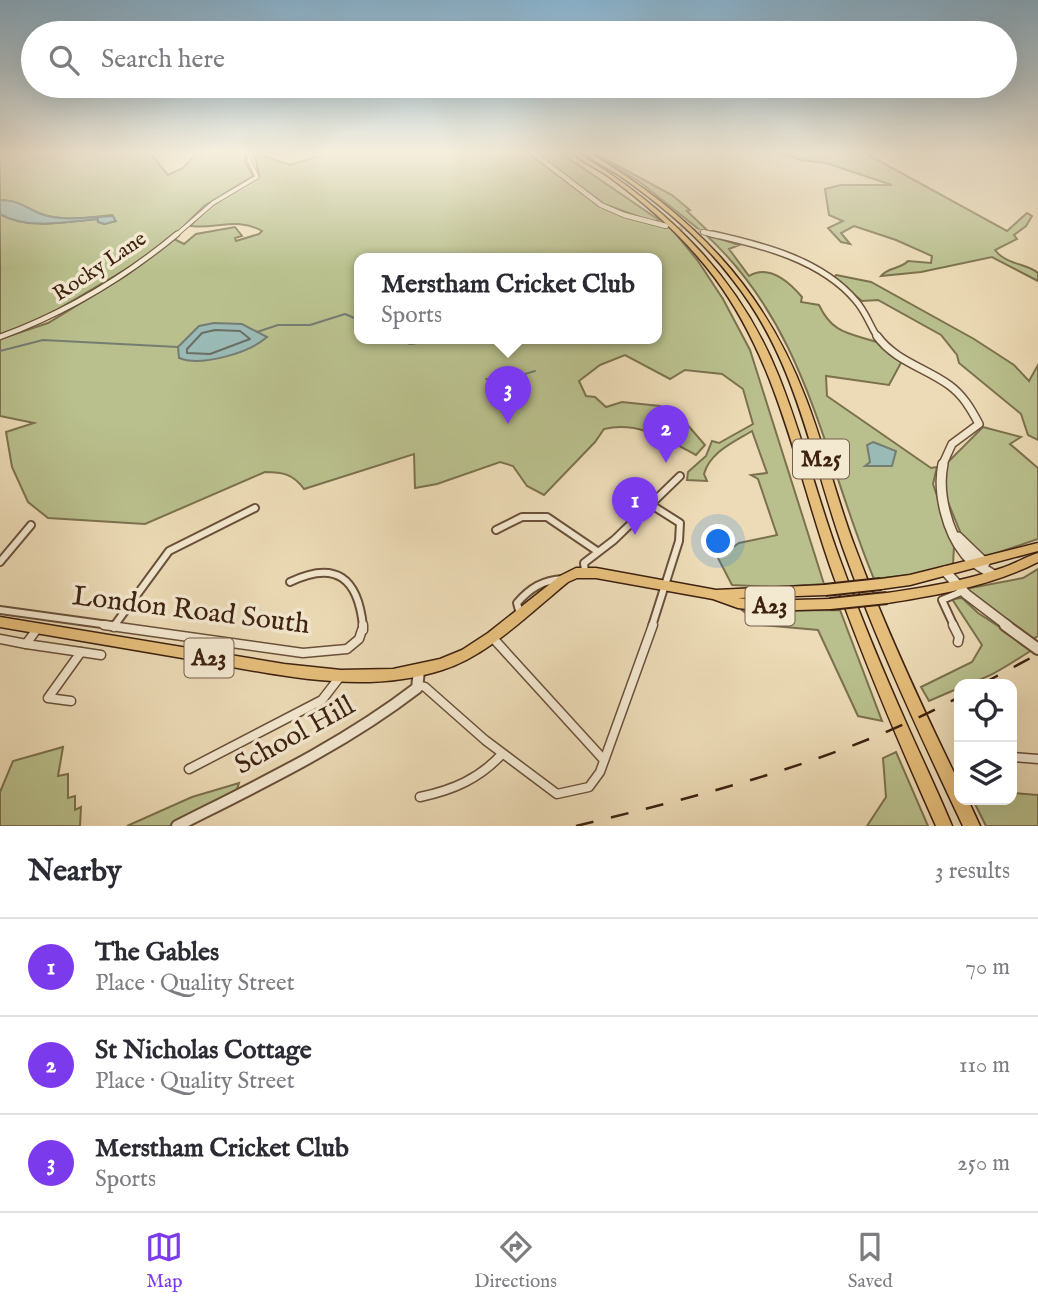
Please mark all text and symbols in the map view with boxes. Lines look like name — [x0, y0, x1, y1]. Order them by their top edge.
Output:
search box — [21, 21, 1017, 98]
icon: search — [45, 41, 83, 79]
text: Search here — [101, 43, 225, 76]
street label: Rocky Lane — [48, 226, 152, 308]
popup — [354, 253, 662, 344]
text: Merstham Cricket Club — [381, 268, 635, 301]
text: Sports — [381, 301, 442, 330]
pin: 3 — [485, 366, 531, 424]
pin: 2 — [643, 405, 689, 463]
road number: M25 — [793, 440, 849, 478]
pin: 1 — [612, 477, 658, 535]
your location — [701, 524, 735, 558]
street label: London Road South — [70, 579, 312, 643]
road number: A23 — [746, 586, 794, 626]
road number: A23 — [184, 638, 234, 678]
map controls — [954, 679, 1017, 805]
button: locate — [954, 679, 1017, 742]
street label: School Hill — [229, 689, 361, 783]
button: layers — [954, 742, 1017, 805]
text: Nearby — [28, 853, 121, 891]
text: 3 results — [935, 857, 1010, 886]
text: The Gables — [95, 936, 219, 969]
text: 1 — [47, 953, 55, 982]
text: 70 m — [965, 953, 1010, 982]
text: Place · Quality Street — [95, 969, 295, 998]
text: St Nicholas Cottage — [95, 1034, 312, 1067]
text: 2 — [46, 1051, 56, 1080]
text: 110 m — [959, 1051, 1010, 1080]
text: Place · Quality Street — [95, 1067, 295, 1096]
text: Merstham Cricket Club — [95, 1132, 349, 1165]
text: 3 — [47, 1149, 55, 1178]
text: 250 m — [957, 1149, 1010, 1178]
text: Sports — [95, 1165, 156, 1194]
tab: Map — [145, 1228, 183, 1294]
tab: Directions — [474, 1228, 557, 1294]
tab: Saved — [848, 1228, 893, 1294]

